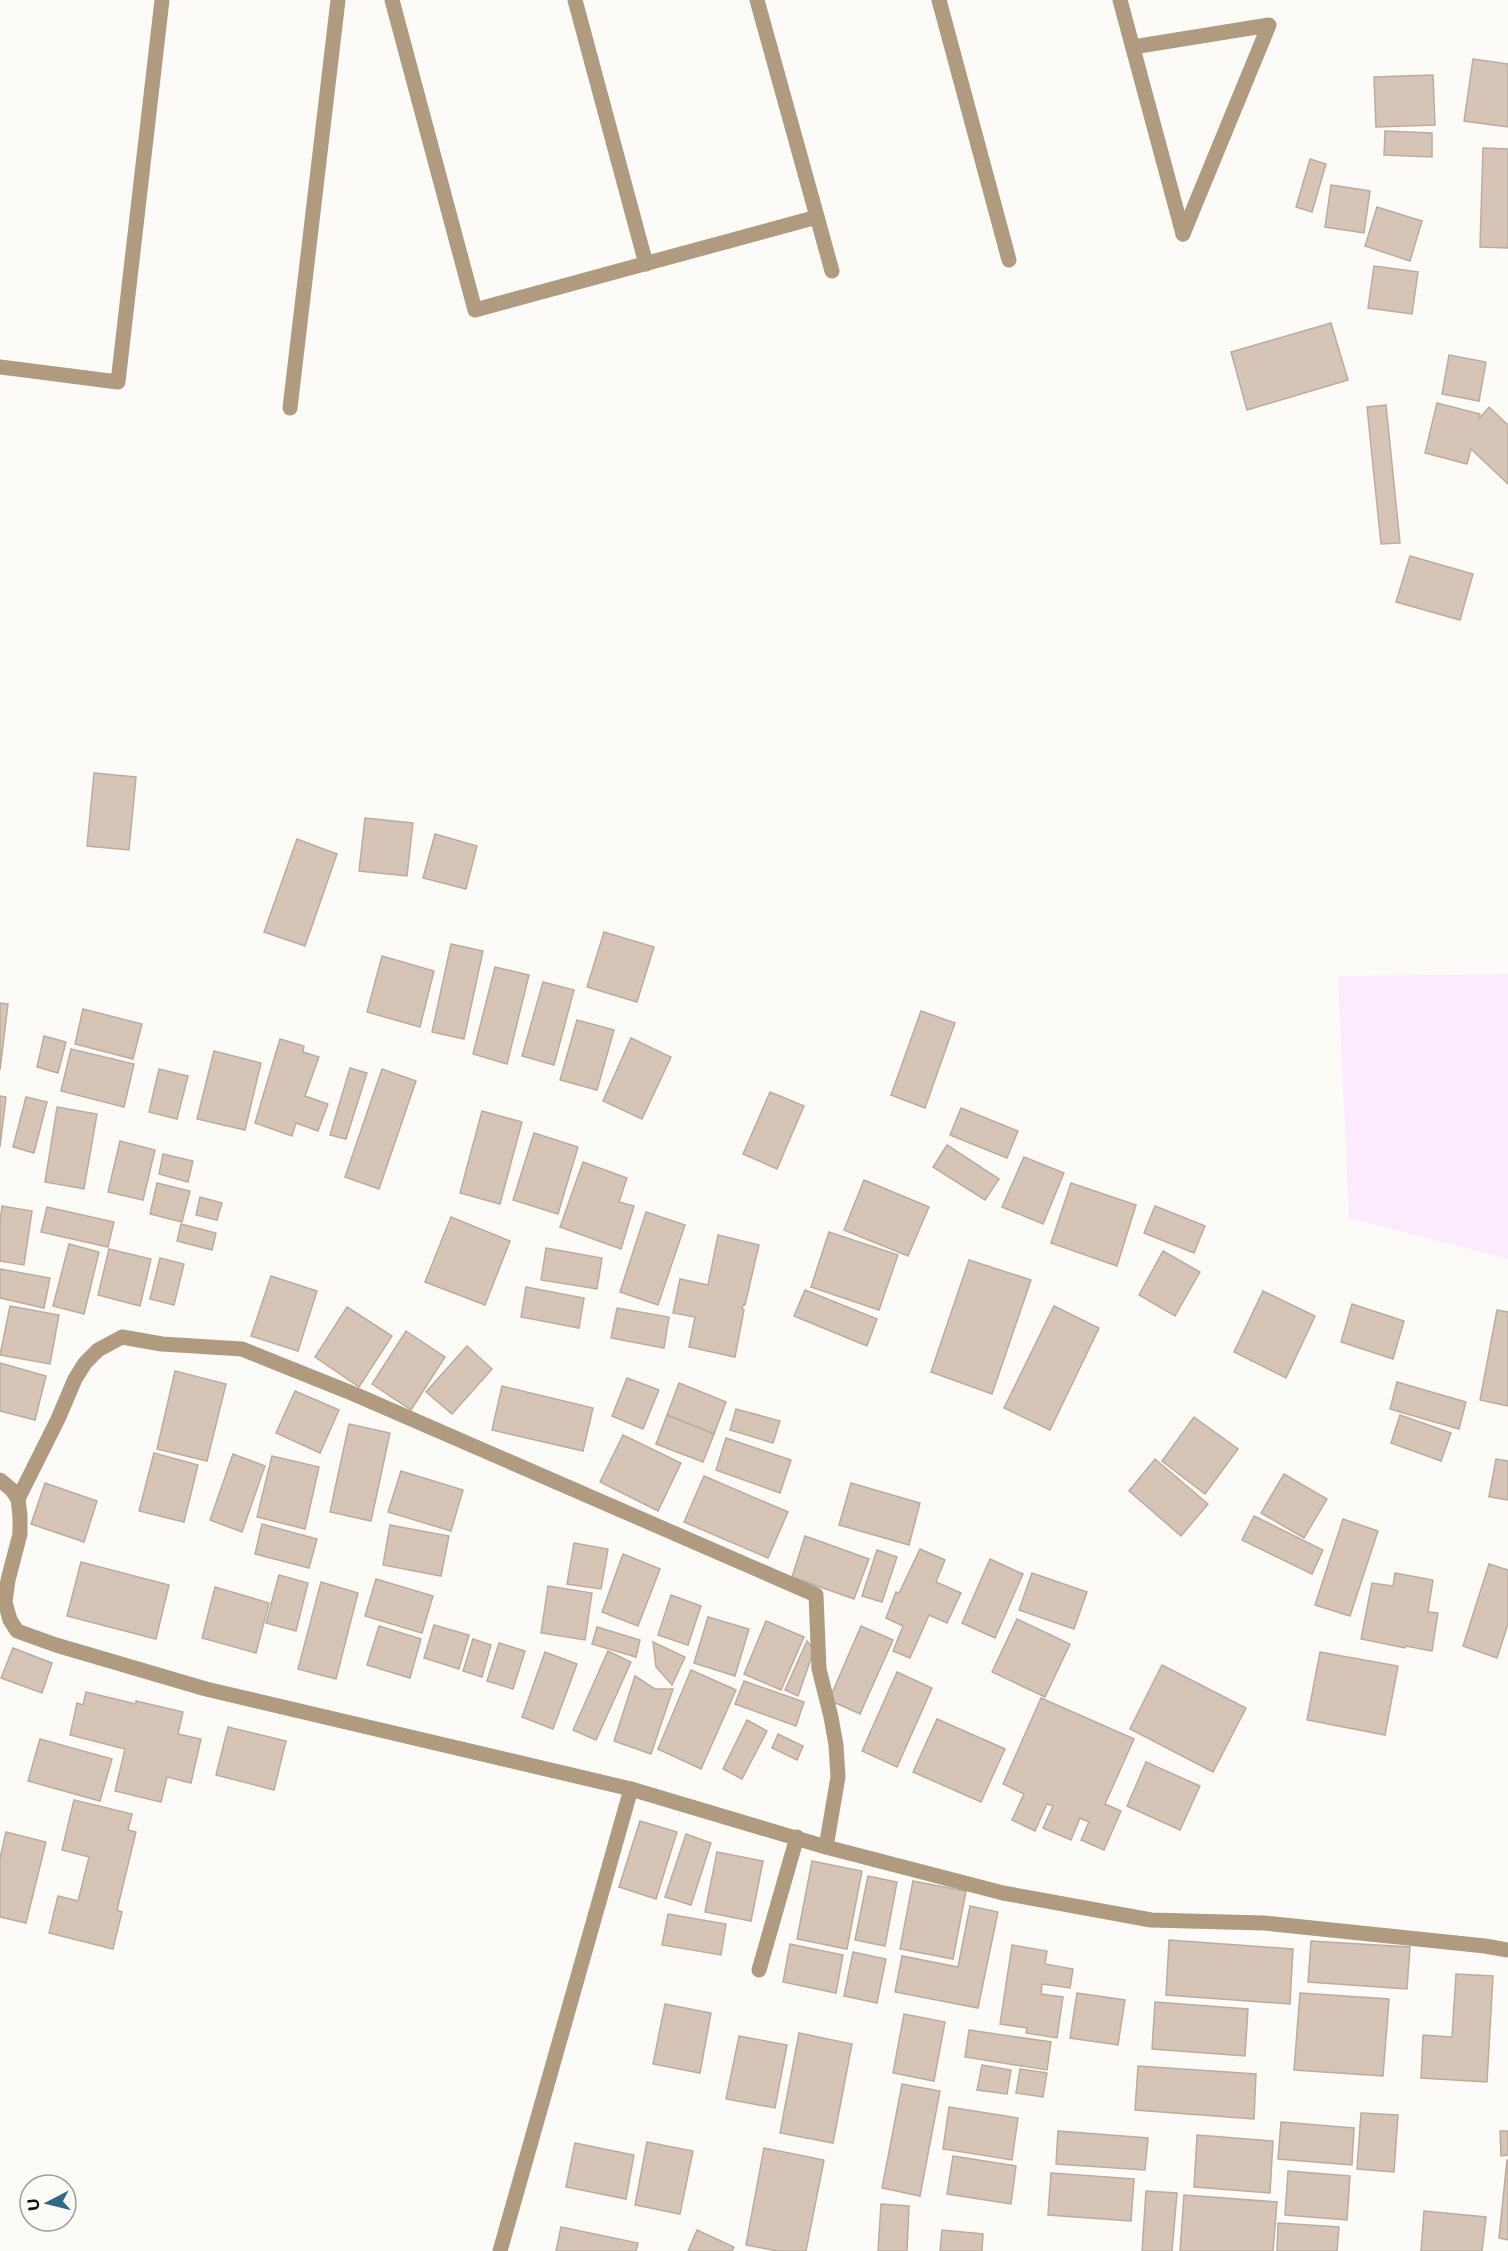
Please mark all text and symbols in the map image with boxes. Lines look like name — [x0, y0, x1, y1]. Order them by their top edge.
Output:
north arrow — [18, 2173, 78, 2233]
text: U — [23, 2197, 44, 2212]

